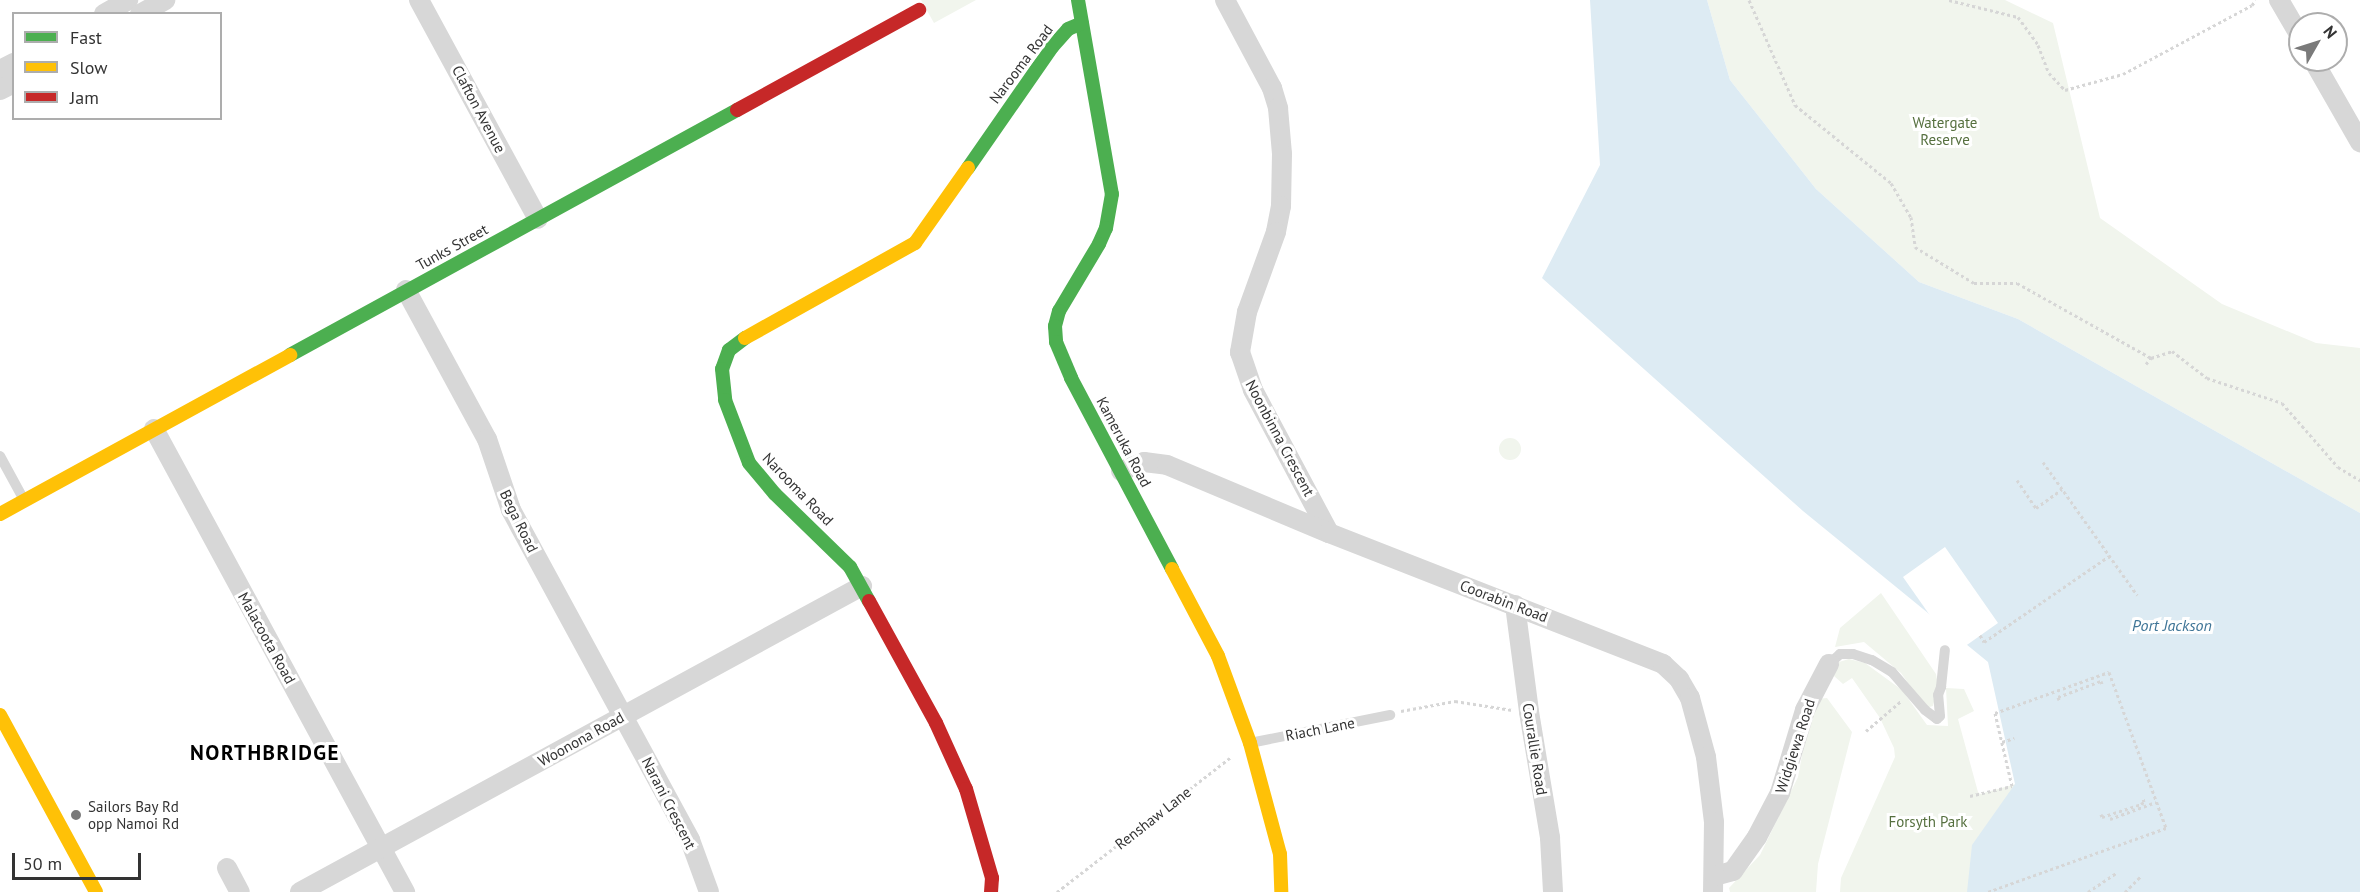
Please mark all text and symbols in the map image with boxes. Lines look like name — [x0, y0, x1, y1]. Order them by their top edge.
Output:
legend — [12, 12, 222, 120]
north arrow — [2288, 12, 2348, 72]
street label: Narooma Road — [985, 21, 1057, 107]
text: N — [2319, 22, 2342, 42]
text: Fast — [70, 26, 102, 49]
text: Slow — [70, 56, 108, 79]
street label: Clafton Avenue — [448, 62, 510, 156]
text: Jam — [70, 86, 99, 109]
park label: Watergate Reserve — [1913, 113, 1977, 148]
street label: Tunks Street — [413, 220, 491, 274]
street label: Noonbinna Crescent — [1242, 377, 1318, 499]
street label: Kameruka Road — [1093, 394, 1155, 490]
street label: Narooma Road — [759, 449, 837, 529]
street label: Bega Road — [496, 487, 542, 555]
street label: Coorabin Road — [1457, 576, 1551, 626]
street label: Malacoota Road — [234, 589, 300, 687]
water label: Port Jackson — [2132, 615, 2212, 635]
street label: Widgiewa Road — [1771, 696, 1819, 796]
street label: Courallie Road — [1519, 702, 1551, 796]
street label: Woonona Road — [535, 708, 627, 770]
street label: Riach Lane — [1284, 713, 1356, 745]
district label: NORTHBRIDGE — [190, 740, 340, 766]
street label: Narani Crescent — [638, 754, 700, 852]
street label: Renshaw Lane — [1111, 783, 1195, 853]
place label: Sailors Bay Rd opp Namoi Rd — [88, 797, 179, 832]
marker: Sailors Bay Rd opp Namoi Rd — [69, 808, 83, 822]
park label: Forsyth Park — [1888, 813, 1968, 831]
scale bar — [15, 841, 144, 879]
text: 50 m — [23, 852, 62, 875]

